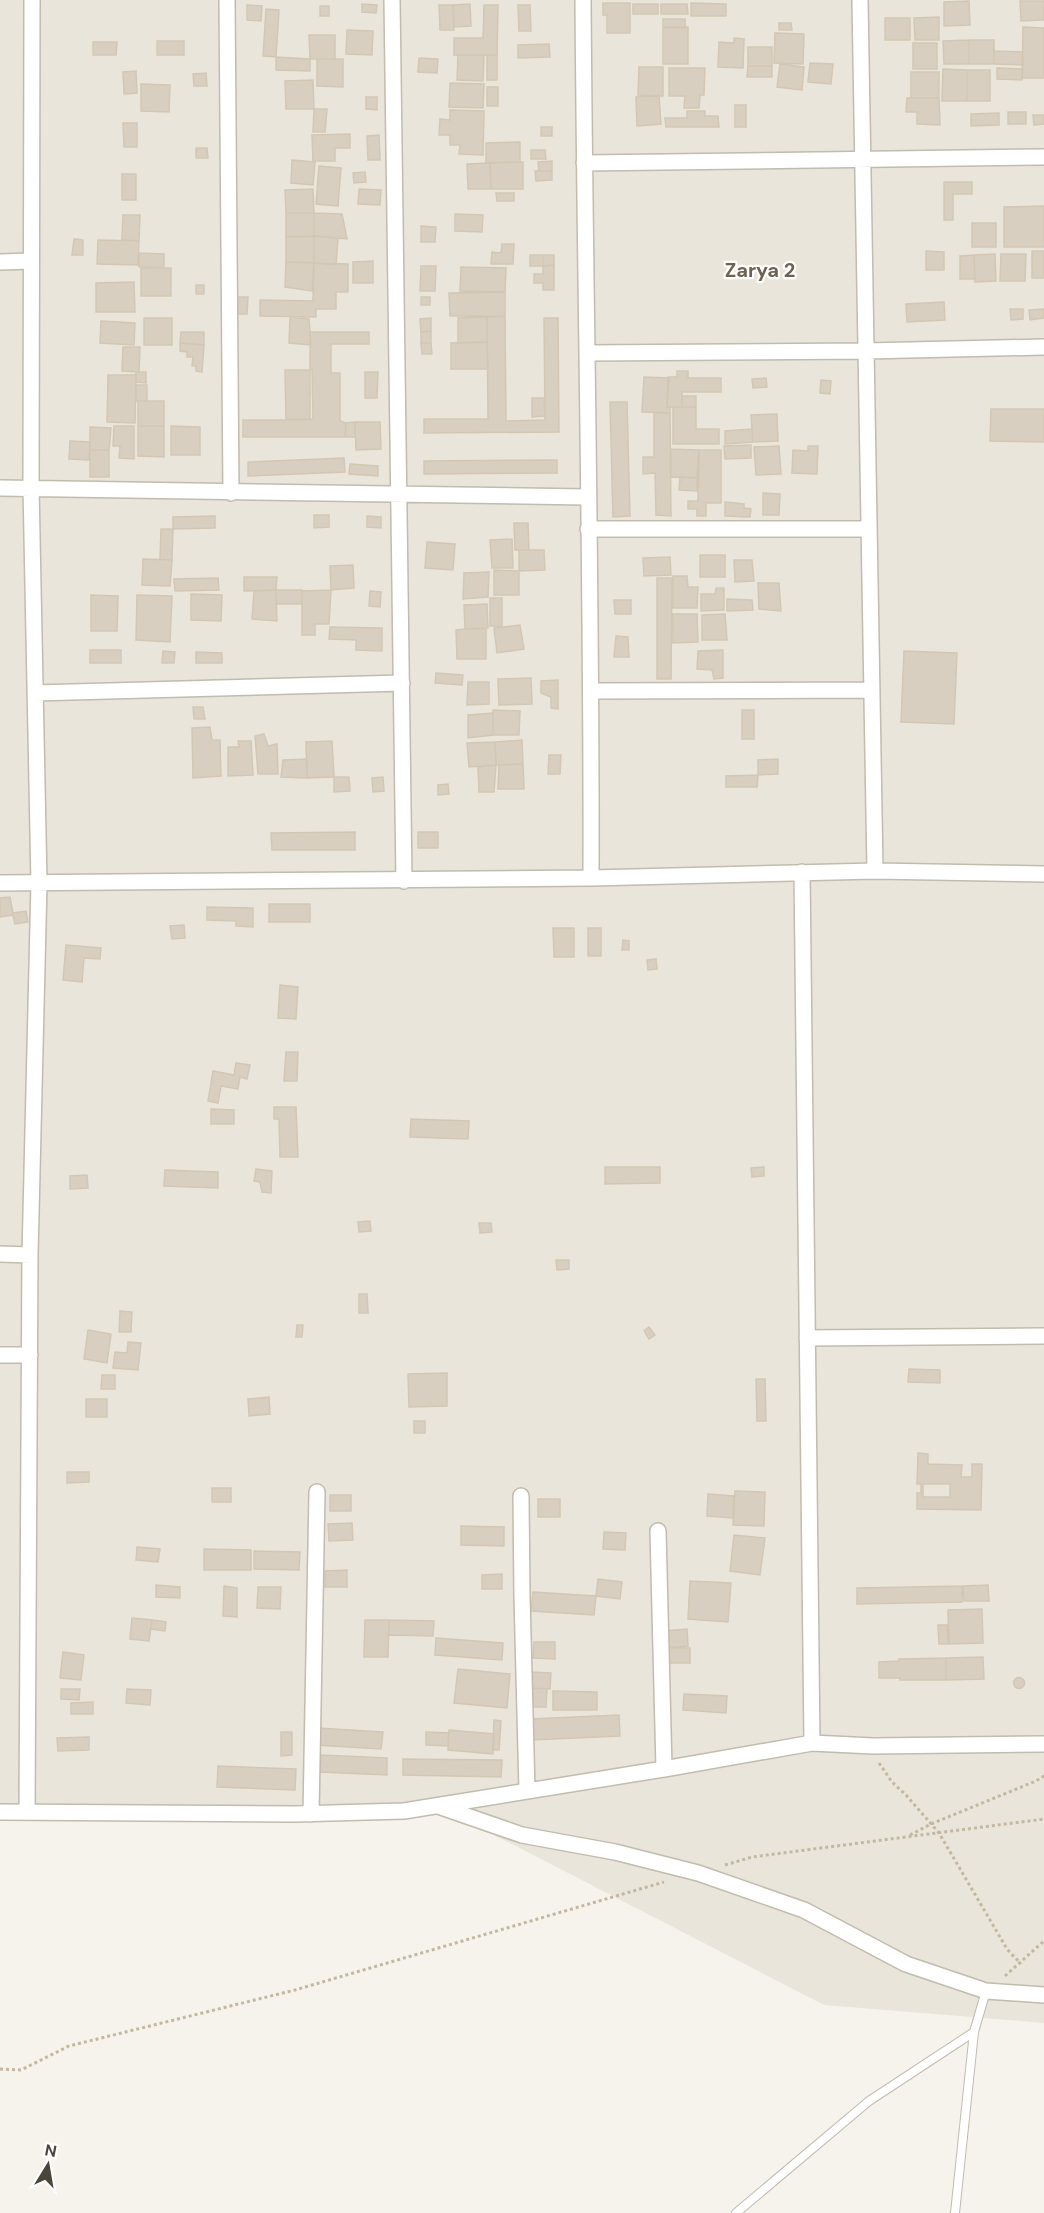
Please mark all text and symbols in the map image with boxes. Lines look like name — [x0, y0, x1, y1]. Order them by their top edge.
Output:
district label: Zarya 2 — [725, 257, 795, 283]
north arrow — [18, 2135, 78, 2195]
text: N — [43, 2139, 58, 2162]

